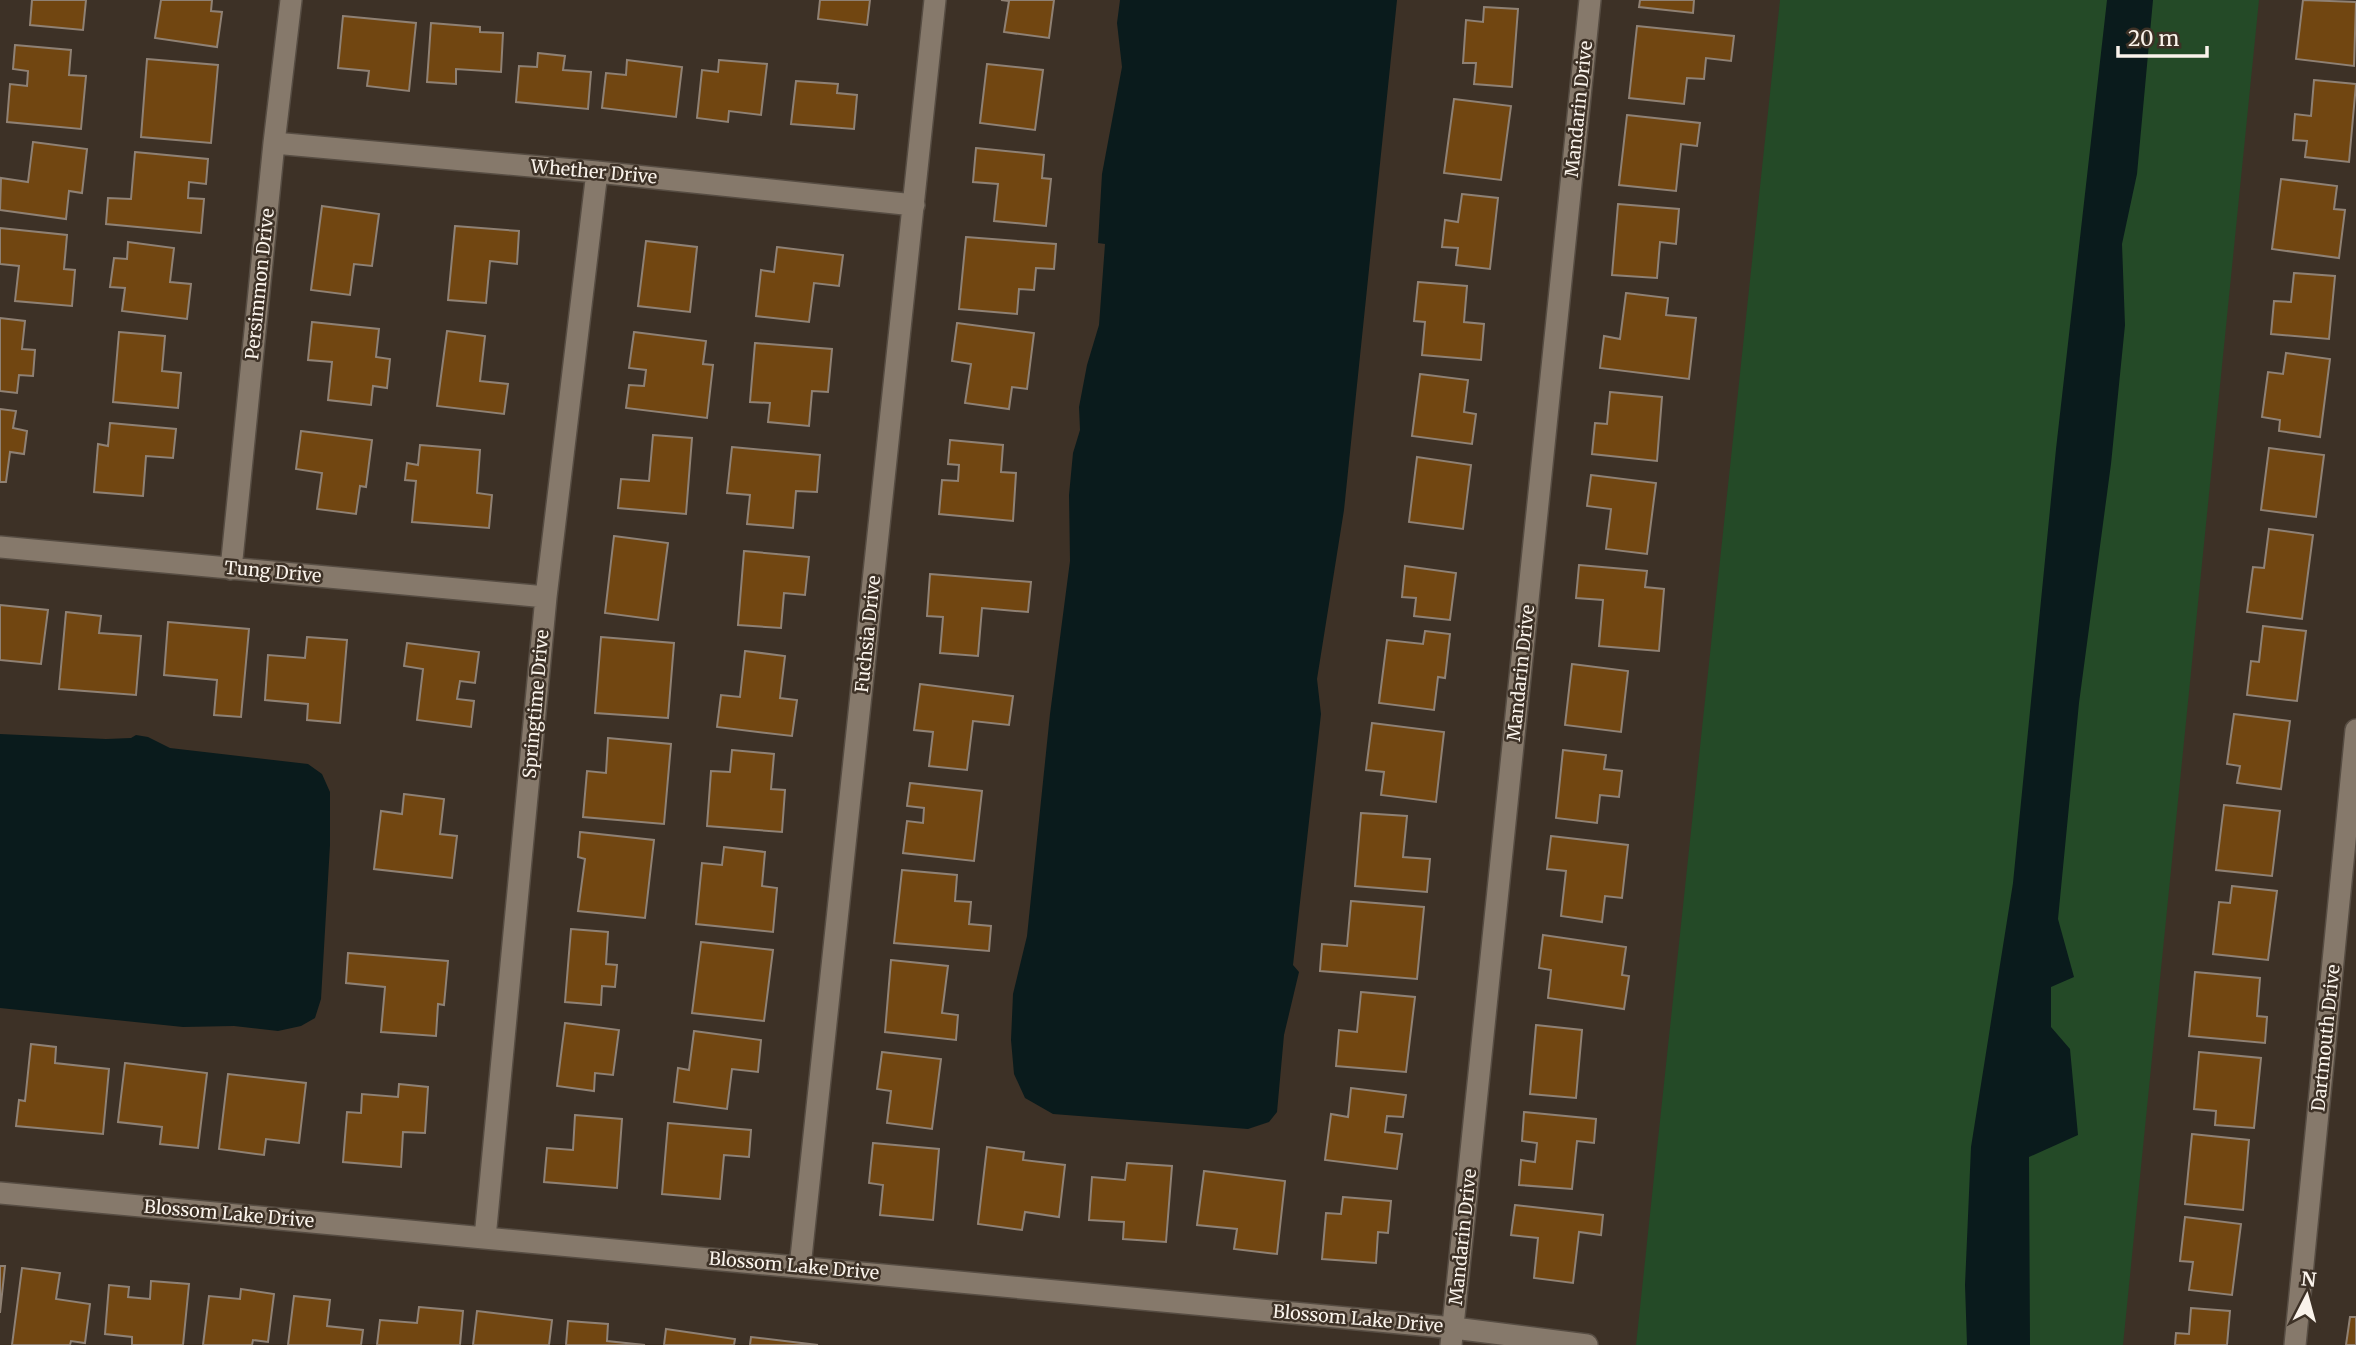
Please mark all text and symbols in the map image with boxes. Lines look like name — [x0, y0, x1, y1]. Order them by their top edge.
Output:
scale bar — [2118, 14, 2207, 58]
text: 20 m — [2128, 25, 2180, 52]
street label: Mandarin Drive — [1560, 40, 1597, 178]
street label: Whether Drive — [529, 154, 658, 188]
street label: Persimmon Drive — [240, 207, 279, 361]
street label: Tung Drive — [224, 556, 323, 587]
street label: Fuchsia Drive — [850, 574, 885, 694]
street label: Mandarin Drive — [1502, 604, 1539, 742]
street label: Springtime Drive — [518, 629, 553, 779]
street label: Dartmouth Drive — [2306, 963, 2345, 1113]
street label: Mandarin Drive — [1444, 1168, 1481, 1306]
street label: Blossom Lake Drive — [143, 1195, 315, 1232]
street label: Blossom Lake Drive — [708, 1247, 880, 1284]
north arrow — [2272, 1261, 2342, 1331]
text: N — [2300, 1266, 2317, 1292]
street label: Blossom Lake Drive — [1272, 1300, 1444, 1337]

